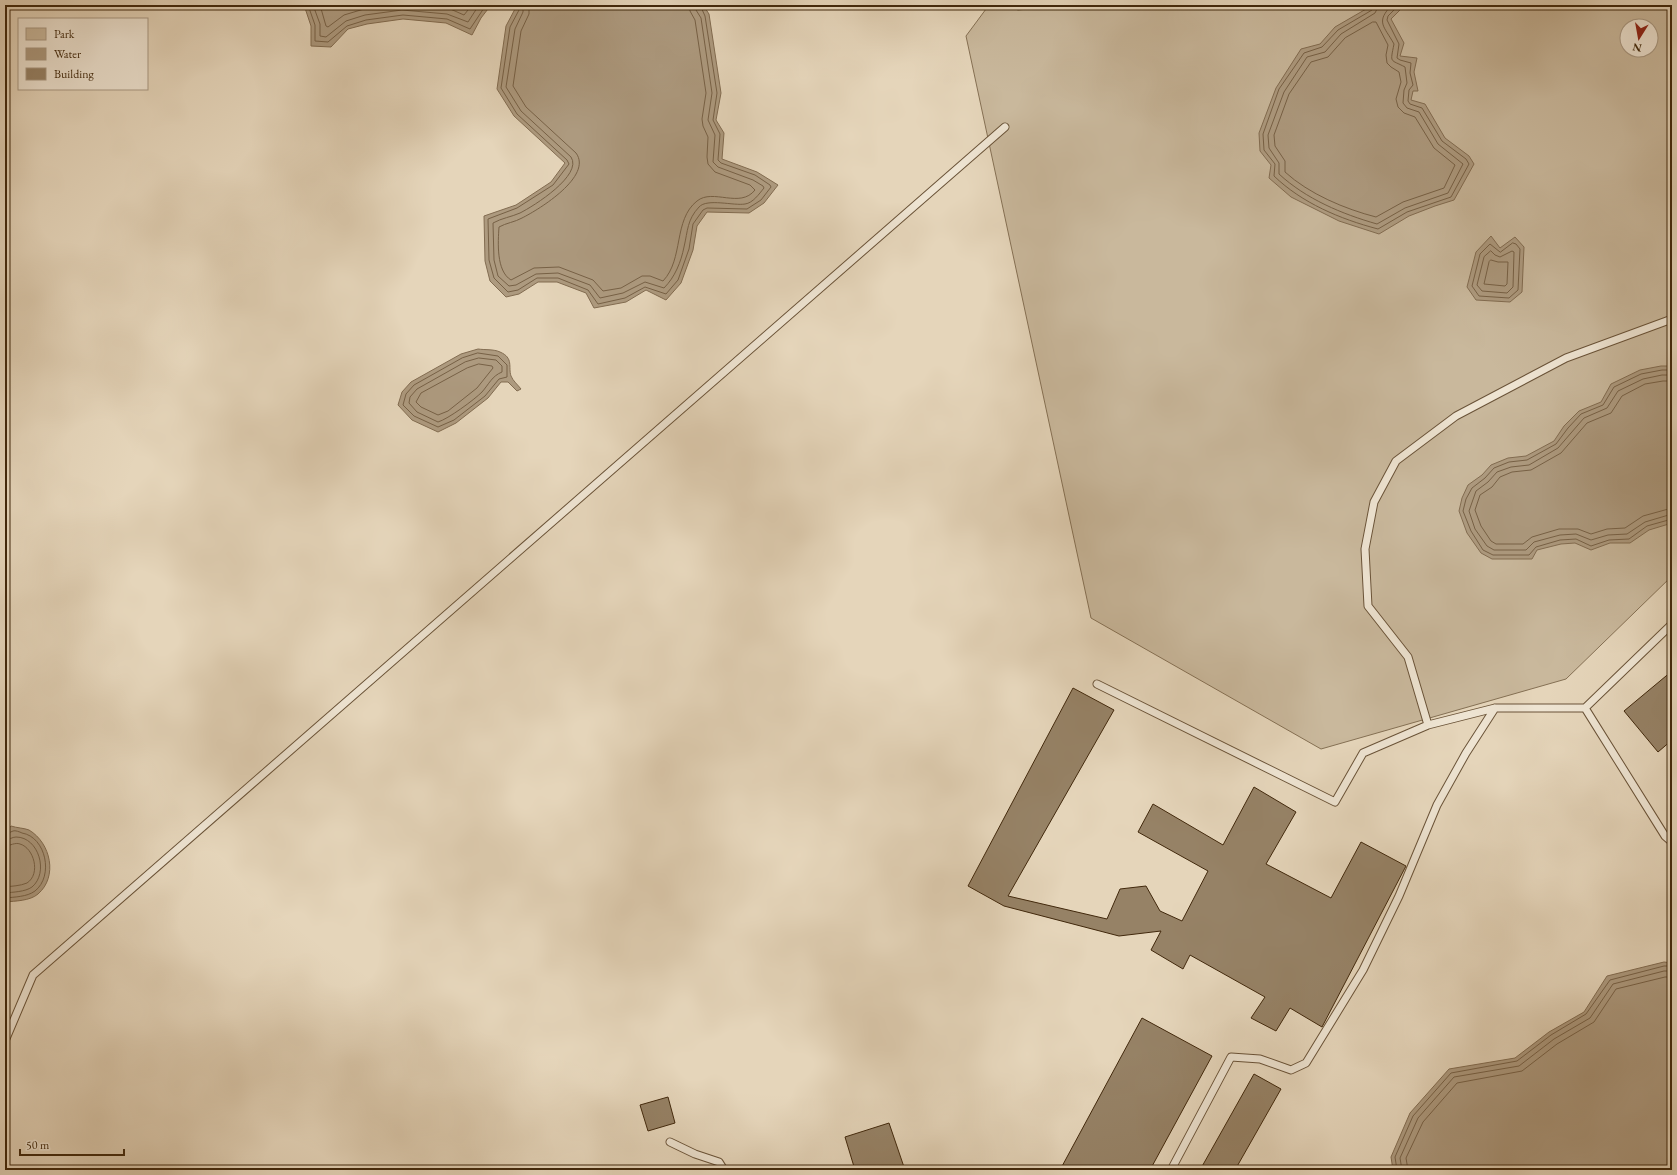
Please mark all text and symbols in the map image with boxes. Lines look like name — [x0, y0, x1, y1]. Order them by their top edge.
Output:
legend — [18, 18, 148, 90]
north arrow — [1619, 18, 1659, 58]
text: Park — [54, 26, 75, 42]
text: N — [1631, 40, 1643, 56]
text: Water — [54, 46, 81, 62]
text: Building — [54, 66, 95, 82]
scale bar — [20, 1131, 124, 1157]
text: 50 m — [26, 1137, 50, 1153]

